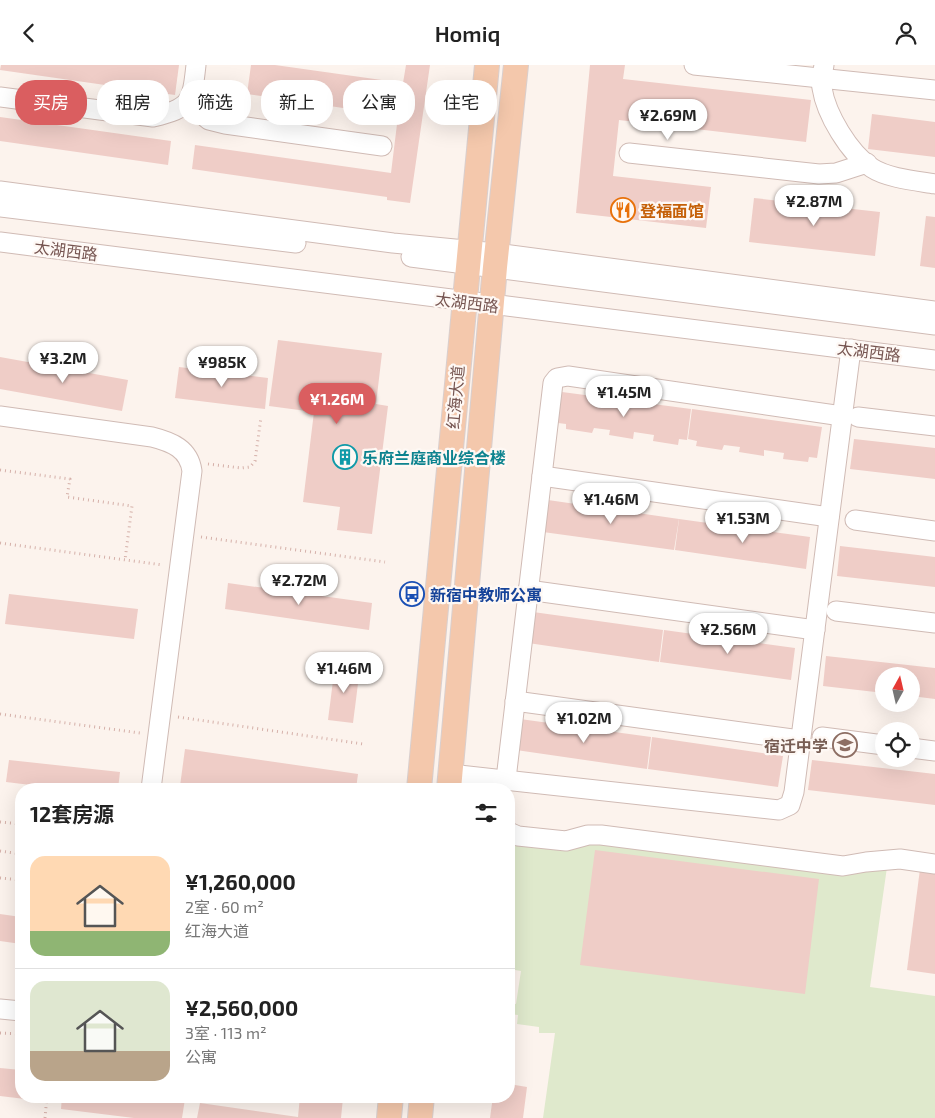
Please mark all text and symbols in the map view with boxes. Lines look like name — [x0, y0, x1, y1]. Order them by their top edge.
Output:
icon: back — [15, 19, 43, 47]
icon: person — [892, 19, 920, 47]
text: Homiq — [435, 20, 500, 46]
chip: 买房 — [15, 80, 87, 125]
chip: 租房 — [97, 80, 169, 125]
chip: 筛选 — [179, 80, 251, 125]
chip: 新上 — [261, 80, 333, 125]
chip: 公寓 — [343, 80, 415, 125]
chip: 住宅 — [425, 80, 497, 125]
pin: ¥2.69M — [627, 99, 709, 141]
text: ¥2.69M — [639, 105, 697, 124]
pin: ¥2.87M — [773, 185, 855, 227]
text: ¥2.87M — [786, 191, 842, 210]
restaurant icon: 登福面馆 — [610, 197, 636, 223]
place label: 登福面馆 — [640, 201, 704, 220]
street label: 太湖西路 — [33, 237, 99, 263]
street label: 太湖西路 — [434, 289, 500, 315]
street label: 太湖西路 — [836, 338, 902, 364]
pin: ¥3.2M — [28, 341, 98, 384]
pin: ¥985K — [187, 345, 257, 388]
text: ¥3.2M — [39, 348, 87, 367]
text: ¥985K — [197, 352, 247, 371]
street label: 红海大道 — [443, 364, 467, 430]
pin: ¥1.45M — [583, 375, 665, 418]
text: ¥1.45M — [596, 382, 652, 401]
pin: ¥1.26M — [296, 383, 378, 425]
text: ¥1.26M — [310, 389, 364, 408]
building icon: 乐府兰庭商业综合楼 — [332, 444, 358, 470]
place label: 乐府兰庭商业综合楼 — [362, 448, 506, 467]
pin: ¥1.46M — [570, 483, 652, 525]
text: ¥1.46M — [583, 489, 639, 508]
pin: ¥1.53M — [702, 501, 784, 544]
text: ¥1.53M — [716, 508, 770, 527]
pin: ¥2.72M — [258, 563, 340, 606]
text: ¥2.72M — [271, 570, 327, 589]
bus stop icon: 新宿中教师公寓 — [399, 581, 425, 607]
place label: 新宿中教师公寓 — [430, 585, 542, 604]
pin: ¥2.56M — [687, 613, 769, 655]
text: ¥2.56M — [700, 619, 756, 638]
pin: ¥1.46M — [303, 651, 385, 694]
text: ¥1.46M — [316, 658, 372, 677]
north arrow — [875, 667, 920, 713]
map controls — [875, 667, 920, 767]
pin: ¥1.02M — [543, 701, 625, 744]
text: ¥1.02M — [556, 708, 612, 727]
button: locate — [875, 722, 920, 767]
school or university icon: 宿迁中学 — [832, 732, 858, 758]
place label: 宿迁中学 — [764, 736, 828, 755]
icon: filters — [472, 799, 500, 827]
text: 12套房源 — [30, 801, 114, 826]
text: ¥1,260,000 — [185, 869, 296, 894]
icon: home — [70, 876, 130, 936]
text: 2室 · 60 m² — [185, 897, 264, 916]
text: 红海大道 — [185, 921, 249, 940]
text: ¥2,560,000 — [185, 995, 298, 1020]
icon: home — [70, 1001, 130, 1061]
text: 3室 · 113 m² — [185, 1023, 267, 1042]
text: 公寓 — [185, 1047, 217, 1066]

